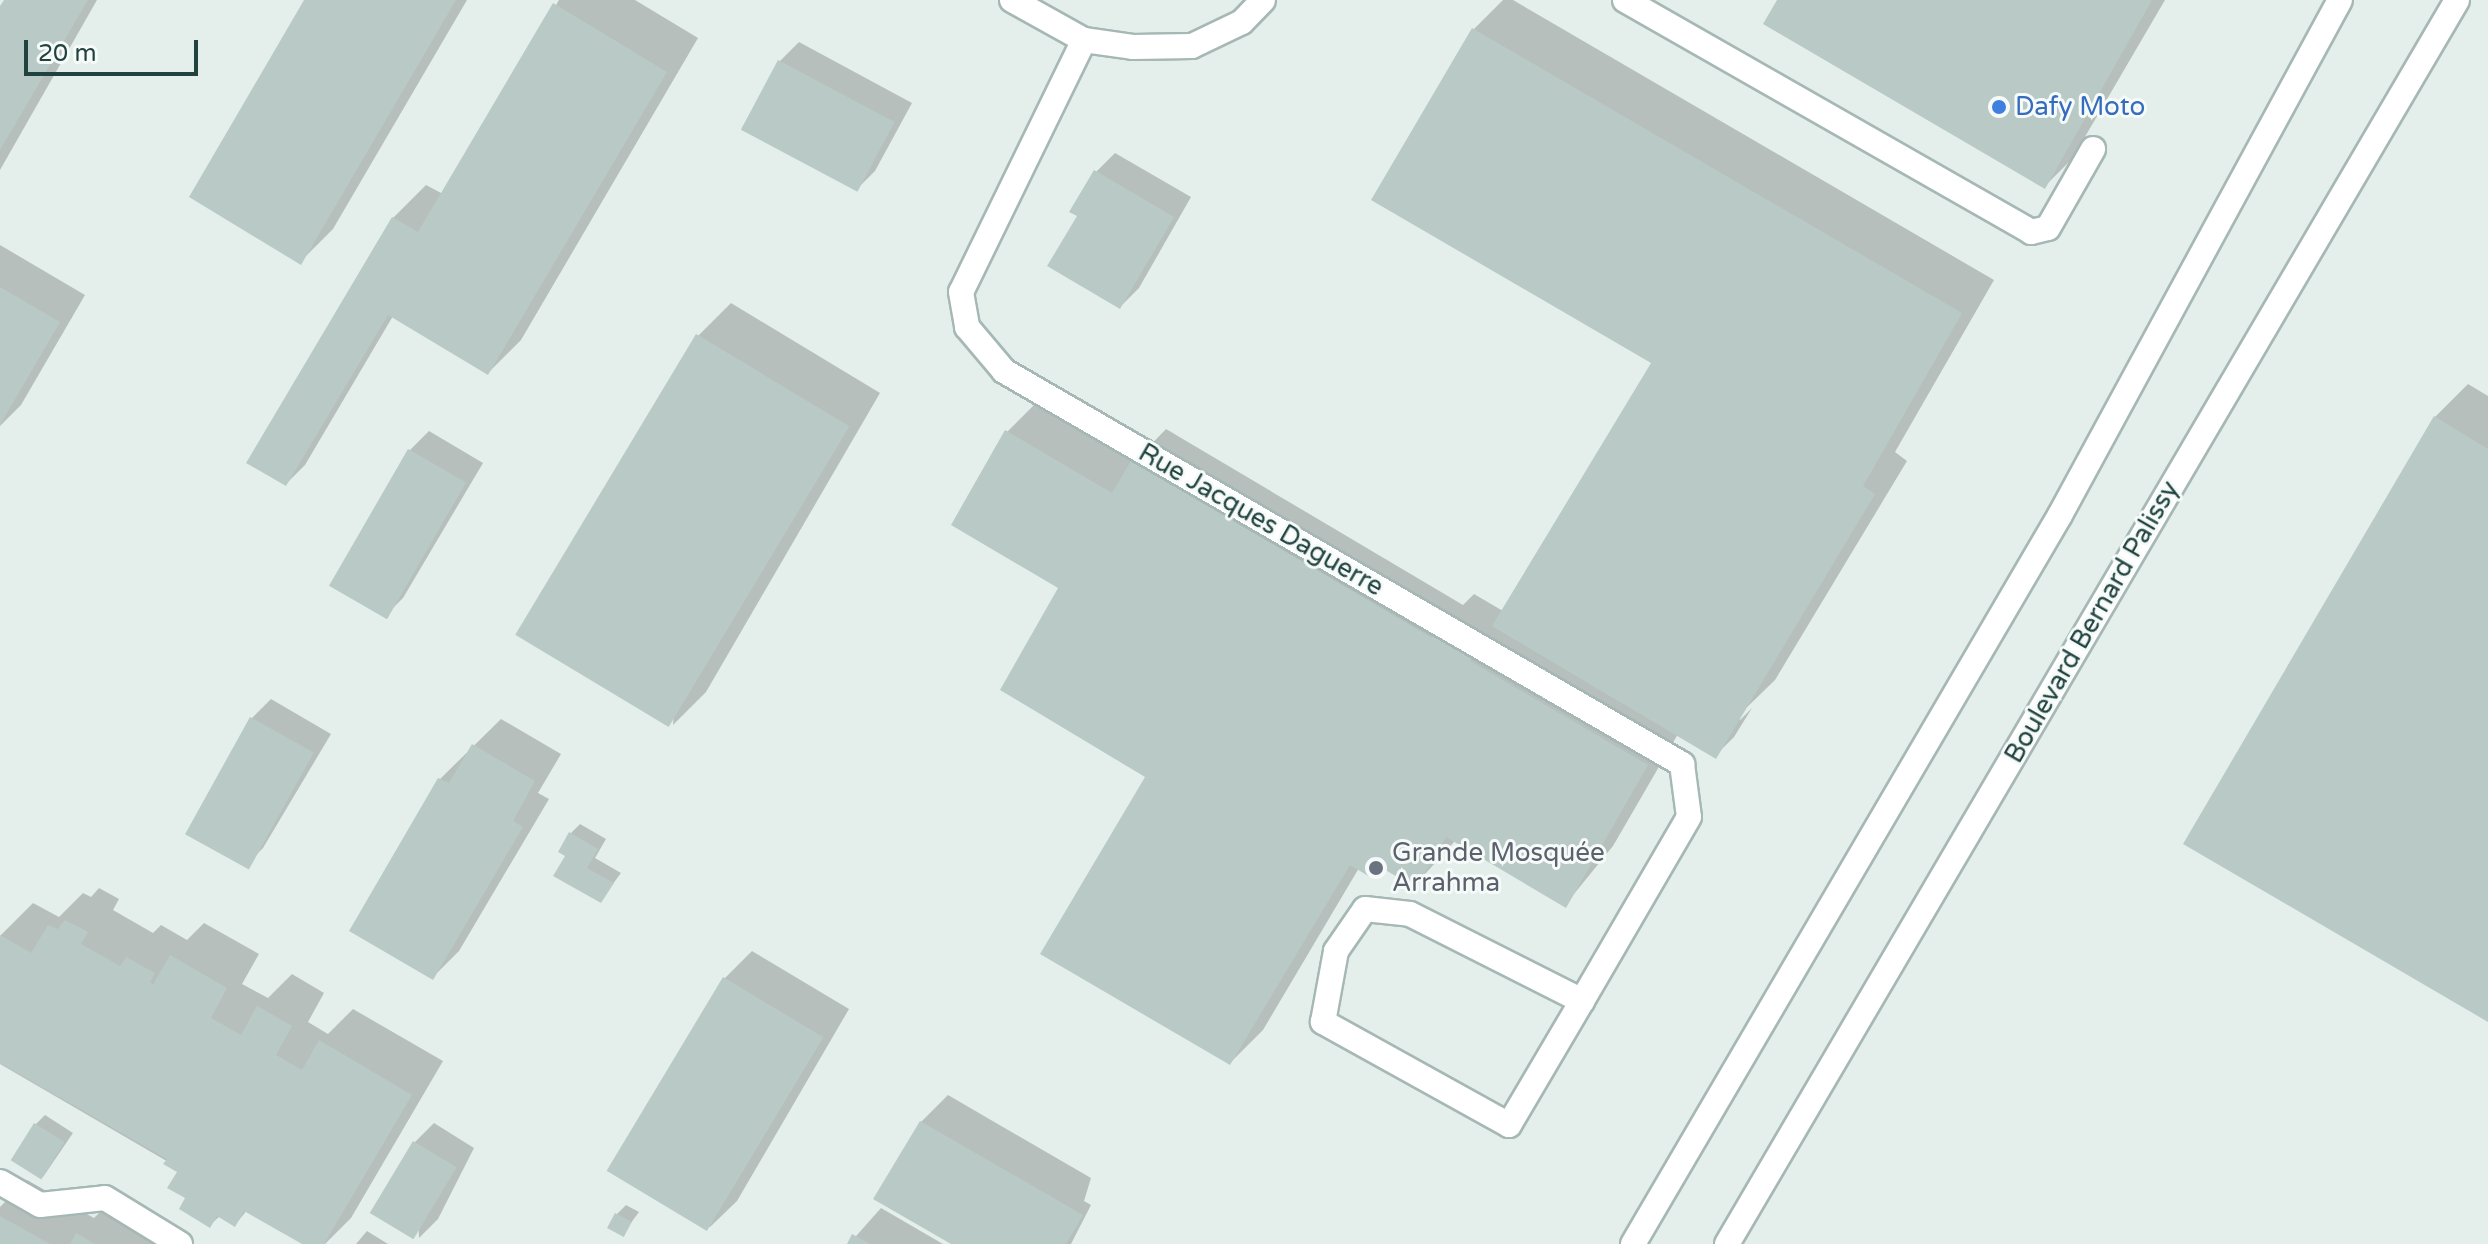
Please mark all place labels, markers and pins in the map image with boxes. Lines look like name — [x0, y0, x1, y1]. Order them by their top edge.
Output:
place label: Dafy Moto — [2015, 91, 2145, 123]
marker: Dafy Moto — [1990, 98, 2008, 116]
place label: Grande Mosquée Arrahma — [1392, 837, 1605, 898]
marker: Grande Mosquée Arrahma — [1367, 859, 1385, 877]

